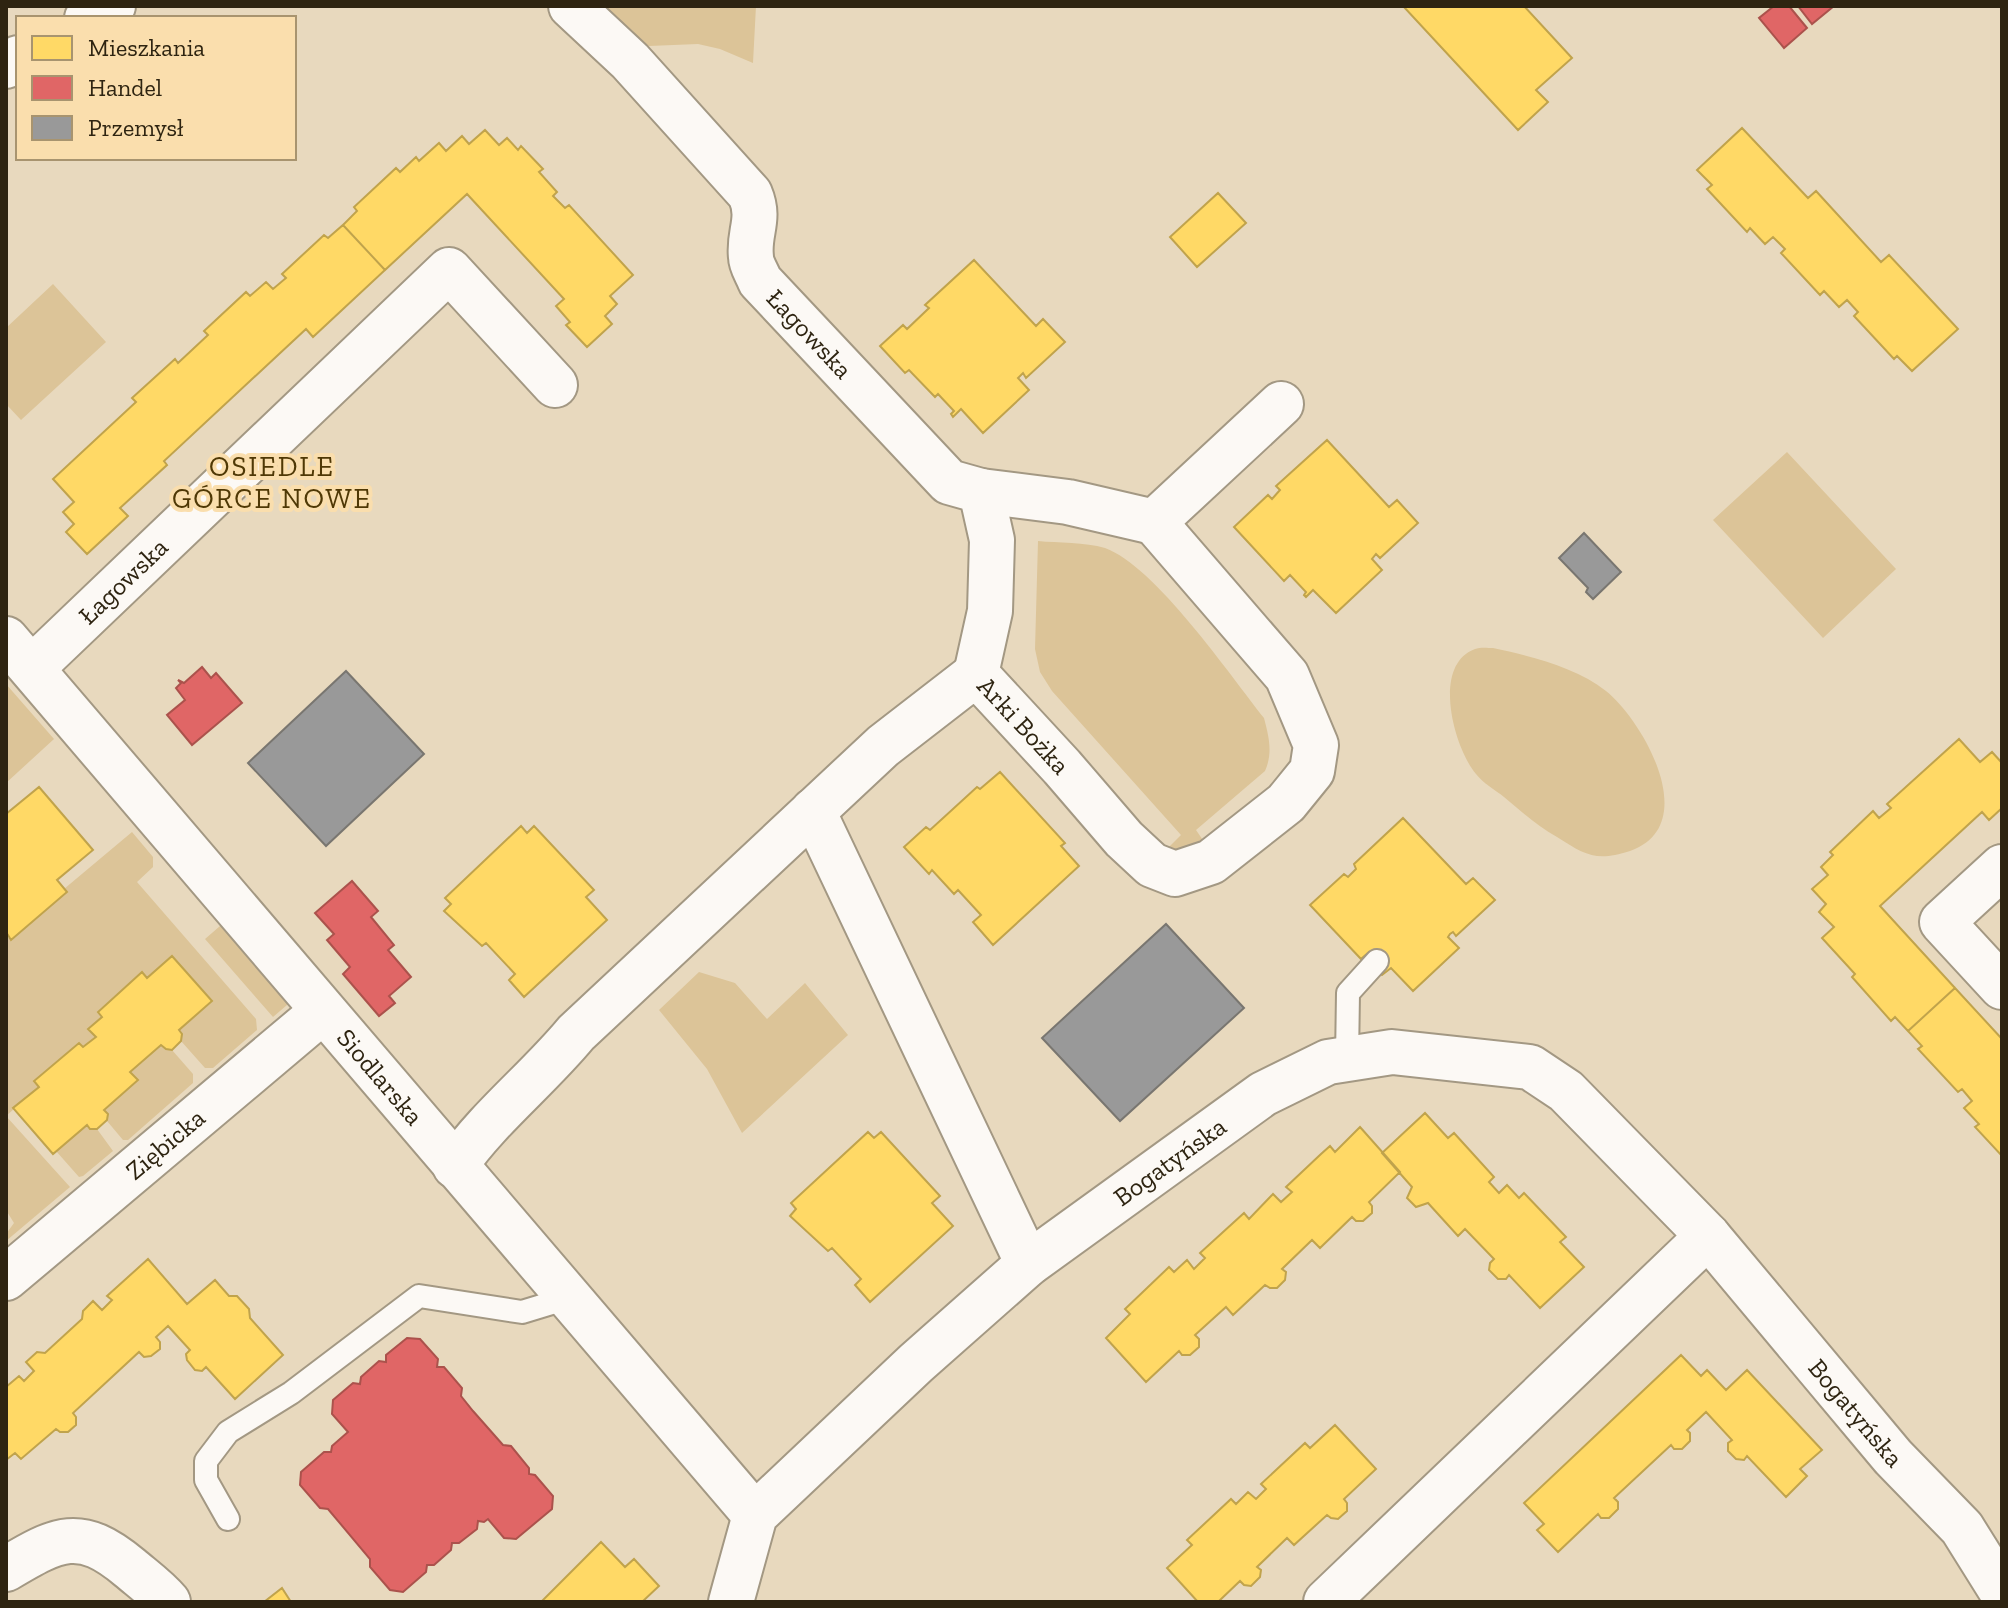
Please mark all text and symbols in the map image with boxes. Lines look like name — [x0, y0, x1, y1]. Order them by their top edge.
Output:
legend — [16, 16, 296, 160]
text: Mieszkania — [88, 33, 205, 62]
text: Handel — [88, 73, 162, 102]
text: Przemysł — [88, 113, 184, 142]
street label: Łagowska — [760, 282, 860, 386]
district label: OSIEDLE GÓRCE NOWE — [172, 450, 372, 515]
street label: Łagowska — [72, 531, 175, 631]
street label: Arki Bożka — [971, 670, 1077, 781]
street label: Siodlarska — [330, 1022, 431, 1132]
street label: Ziębicka — [119, 1101, 212, 1186]
street label: Bogatyńska — [1107, 1110, 1233, 1213]
street label: Bogatyńska — [1802, 1352, 1910, 1474]

